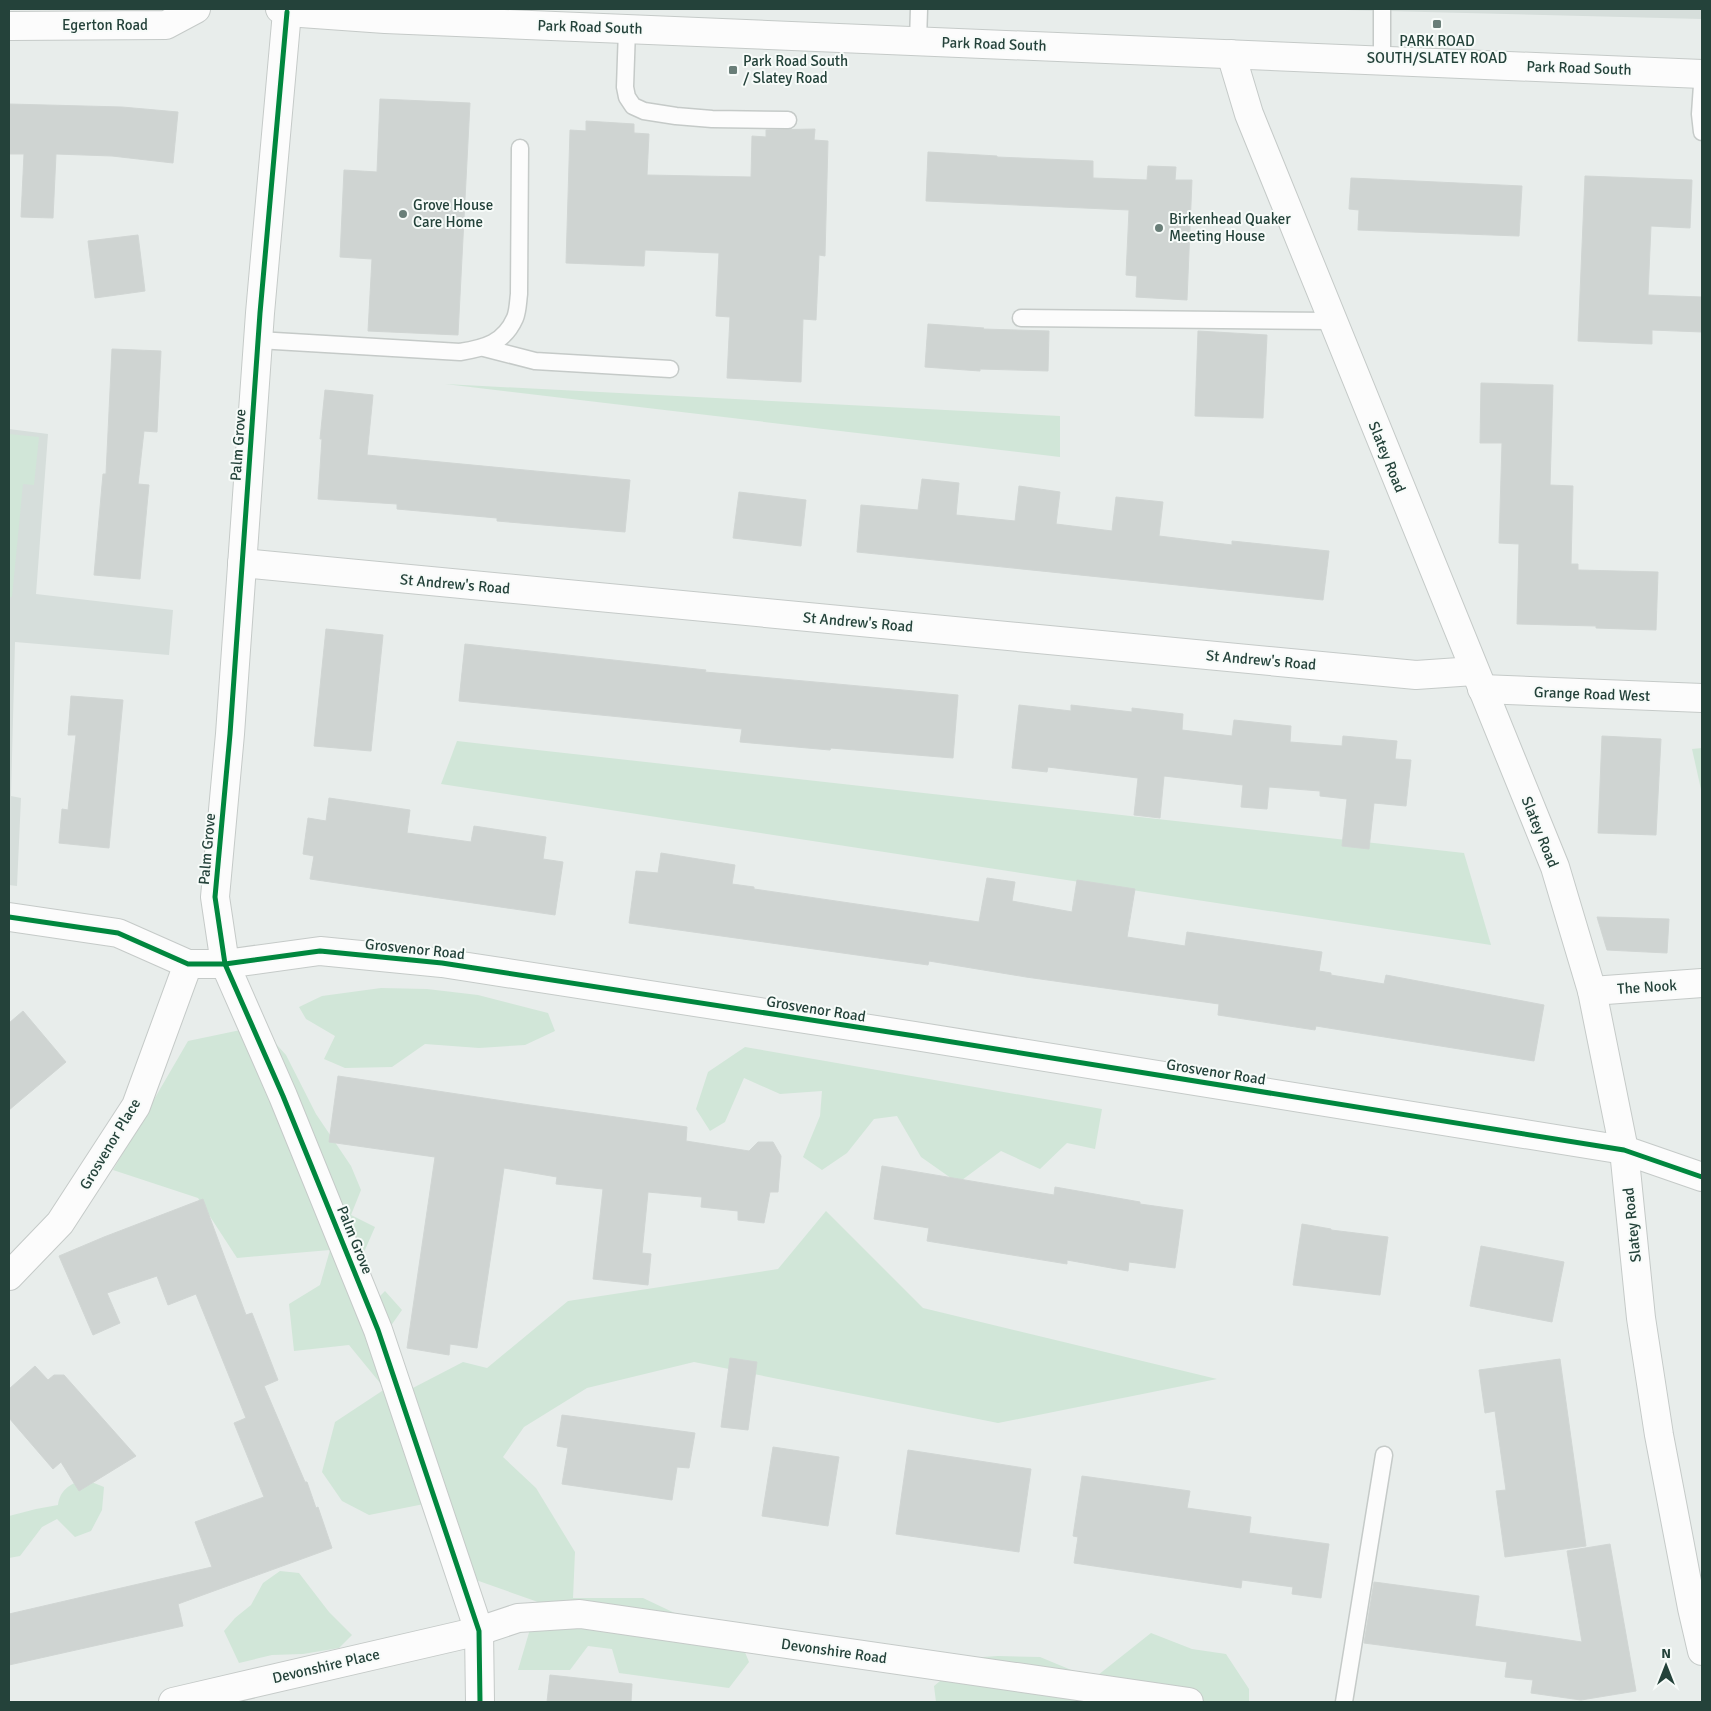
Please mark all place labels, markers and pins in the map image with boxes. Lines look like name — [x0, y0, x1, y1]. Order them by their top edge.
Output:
marker: PARK ROAD SOUTH/SLATEY ROAD — [1431, 18, 1443, 30]
place label: PARK ROAD SOUTH/SLATEY ROAD — [1367, 32, 1507, 67]
place label: Park Road South / Slatey Road — [743, 52, 848, 87]
marker: Park Road South / Slatey Road — [727, 64, 739, 76]
place label: Grove House Care Home — [413, 196, 493, 231]
marker: Grove House Care Home — [397, 208, 409, 220]
place label: Birkenhead Quaker Meeting House — [1169, 210, 1291, 245]
marker: Birkenhead Quaker Meeting House — [1153, 222, 1165, 234]

